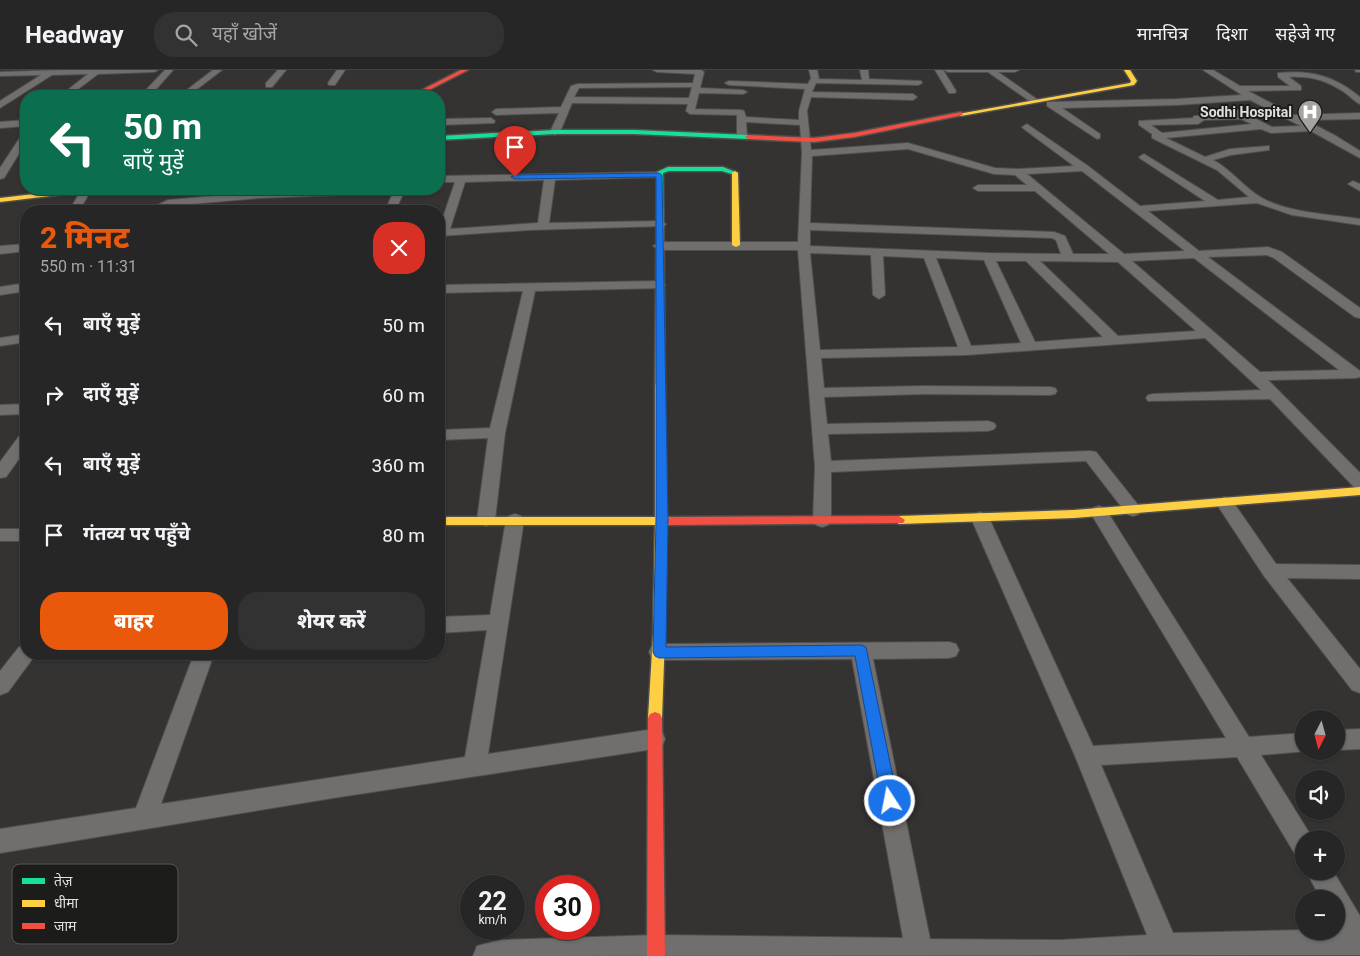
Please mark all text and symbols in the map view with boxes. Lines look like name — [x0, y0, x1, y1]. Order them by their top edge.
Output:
search box — [154, 12, 504, 57]
text: Headway — [25, 21, 124, 49]
icon: search — [172, 21, 200, 49]
text: यहाँ खोजें — [212, 22, 277, 45]
text: मानचित्र — [1137, 23, 1188, 44]
text: दिशा — [1216, 23, 1247, 44]
text: सहेजे गए — [1275, 23, 1335, 44]
hospital icon: Sodhi Hospital — [1297, 99, 1323, 133]
place label: Sodhi Hospital — [1200, 104, 1292, 120]
text: 50 m — [123, 107, 202, 148]
icon: left — [40, 110, 105, 175]
pin — [494, 126, 536, 177]
icon: arrive — [501, 133, 529, 161]
text: बाएँ मुड़ें — [123, 149, 184, 174]
text: 2 मिनट — [40, 220, 129, 255]
button: close — [373, 222, 425, 274]
text: 550 m · 11:31 — [40, 257, 137, 276]
icon: left — [40, 311, 68, 339]
text: बाएँ मुड़ें — [83, 312, 140, 335]
text: 50 m — [382, 314, 425, 337]
icon: right — [40, 381, 68, 409]
text: दाएँ मुड़ें — [83, 382, 139, 405]
text: 60 m — [382, 384, 425, 407]
icon: left — [40, 451, 68, 479]
text: बाएँ मुड़ें — [83, 452, 140, 475]
text: 360 m — [372, 454, 425, 477]
icon: arrive — [40, 521, 68, 549]
text: गंतव्य पर पहुँचे — [83, 522, 190, 545]
text: 80 m — [382, 524, 425, 547]
button: बाहर — [40, 592, 228, 650]
button: शेयर करें — [238, 592, 425, 650]
north arrow — [1295, 710, 1345, 760]
map controls — [1295, 710, 1345, 940]
button: sound — [1295, 770, 1345, 820]
position arrow — [863, 774, 915, 826]
button: + — [1295, 830, 1345, 880]
legend — [12, 864, 178, 944]
text: तेज़ — [54, 872, 73, 889]
speed limit sign: 30 — [535, 875, 600, 940]
text: 22 — [478, 887, 507, 916]
button: − — [1295, 890, 1345, 940]
text: धीमा — [54, 895, 79, 911]
text: km/h — [478, 913, 507, 927]
text: जाम — [54, 918, 77, 934]

